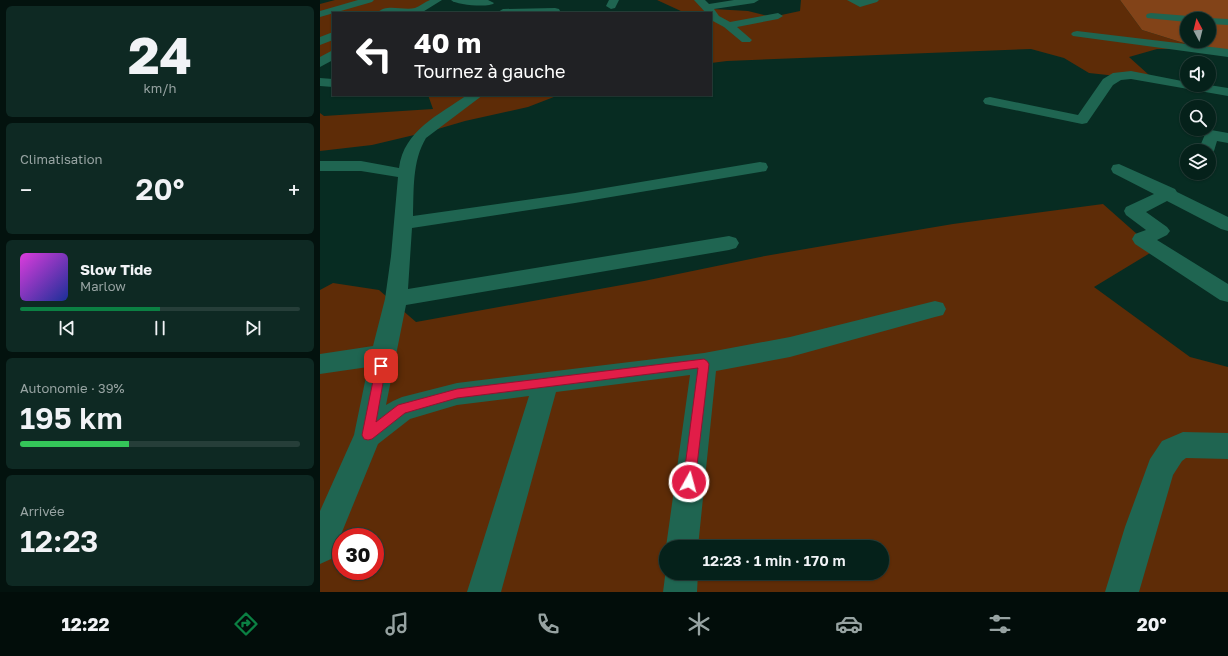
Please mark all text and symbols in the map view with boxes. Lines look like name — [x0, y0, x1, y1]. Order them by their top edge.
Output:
north arrow — [1180, 12, 1216, 48]
map controls — [1180, 12, 1216, 180]
text: 24 — [128, 23, 192, 85]
text: 40 m — [414, 26, 481, 59]
icon: left — [348, 28, 400, 80]
button: sound — [1180, 56, 1216, 92]
text: Tournez à gauche — [414, 60, 566, 82]
text: km/h — [143, 80, 177, 96]
button: search — [1180, 100, 1216, 136]
button: layers — [1180, 144, 1216, 180]
text: Climatisation — [20, 151, 102, 167]
text: 20° — [136, 171, 184, 207]
text: − — [20, 176, 32, 203]
text: + — [288, 176, 300, 203]
text: Slow Tide — [80, 260, 152, 278]
text: Marlow — [80, 278, 126, 294]
icon: previous — [56, 317, 78, 339]
icon: pause — [149, 317, 171, 339]
icon: next — [242, 317, 264, 339]
pin — [364, 349, 398, 383]
icon: arrive — [370, 355, 392, 377]
text: Autonomie · 39% — [20, 380, 124, 396]
text: 195 km — [20, 400, 123, 436]
position arrow — [668, 461, 710, 503]
text: Arrivée — [20, 503, 64, 519]
text: 12:23 — [20, 523, 98, 559]
speed limit sign: 30 — [332, 528, 384, 580]
text: 12:23 · 1 min · 170 m — [702, 551, 846, 569]
icon: directions — [232, 610, 260, 638]
icon: music — [383, 610, 411, 638]
icon: phone — [534, 610, 562, 638]
icon: climate — [685, 610, 713, 638]
icon: car — [835, 610, 863, 638]
icon: filters — [986, 610, 1014, 638]
text: 12:22 — [61, 613, 109, 635]
text: 20° — [1137, 613, 1167, 635]

